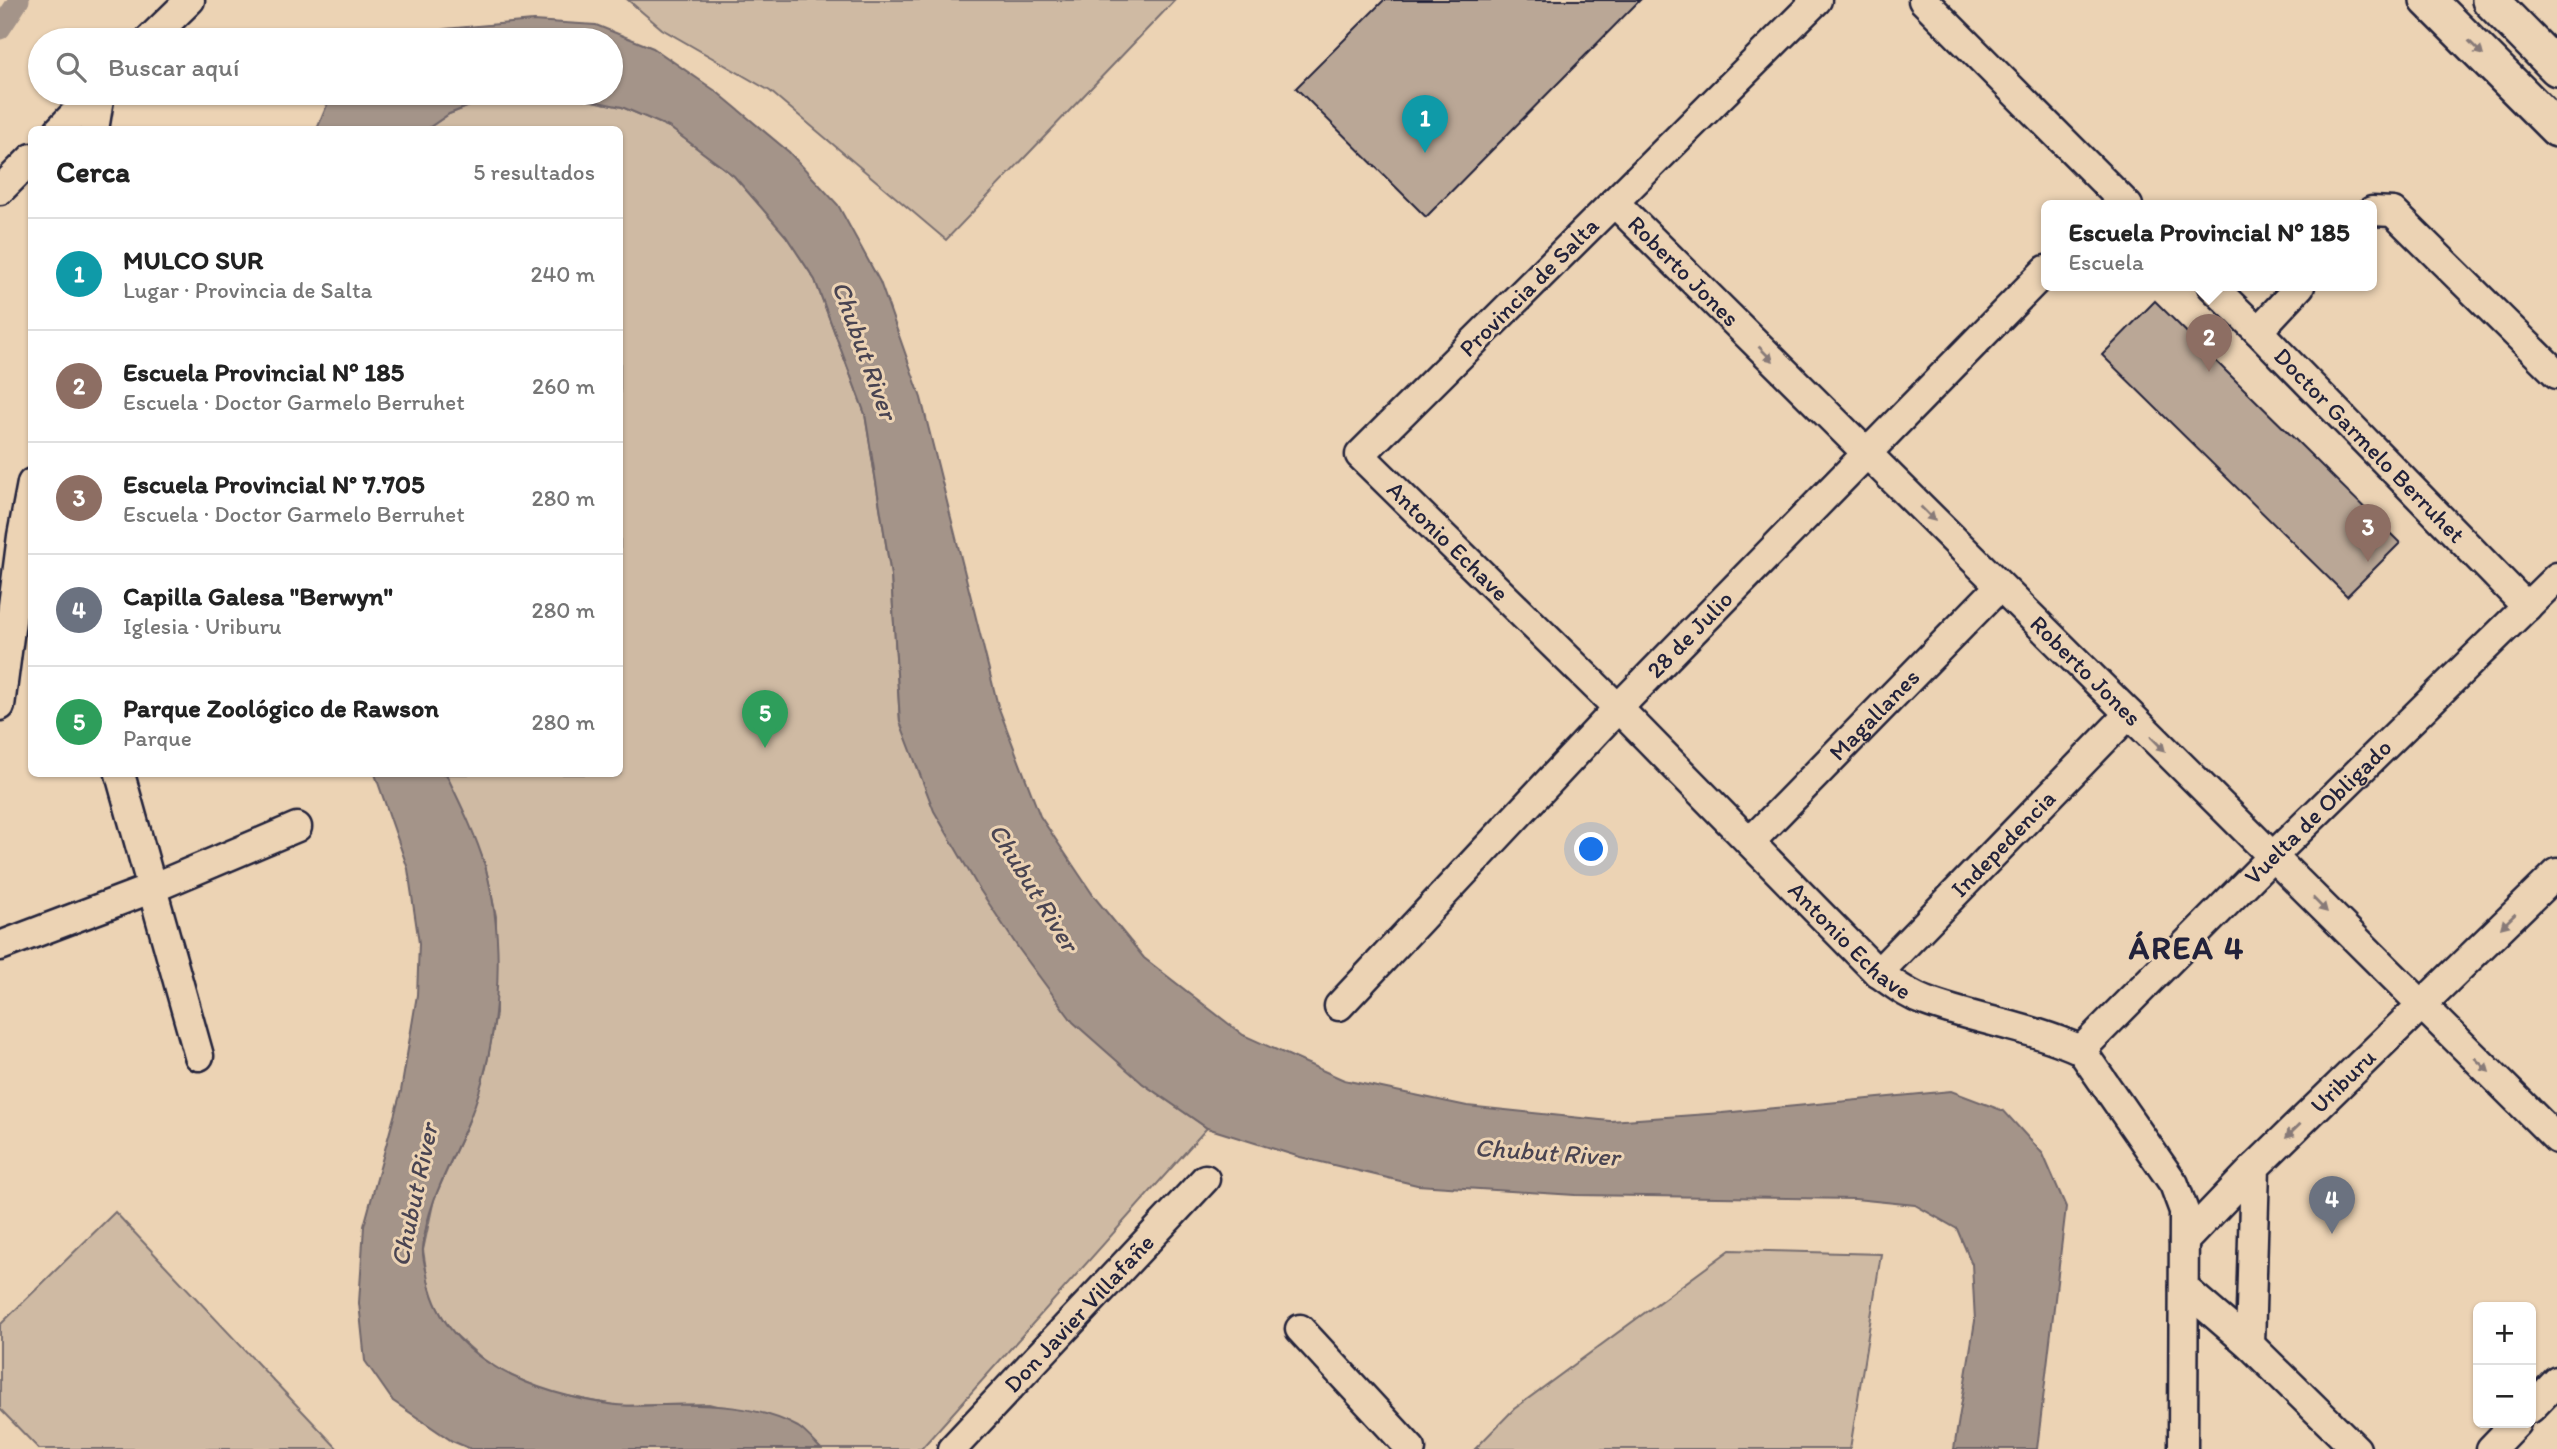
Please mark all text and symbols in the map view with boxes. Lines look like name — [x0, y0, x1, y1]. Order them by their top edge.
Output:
search box — [28, 28, 623, 105]
one-way arrow — [2468, 40, 2485, 57]
icon: search — [52, 48, 90, 86]
text: Buscar aquí — [108, 51, 239, 83]
pin: 1 — [1402, 95, 1448, 153]
text: Cerca — [56, 153, 130, 190]
text: 5 resultados — [473, 158, 595, 186]
popup — [2041, 200, 2377, 291]
street label: Roberto Jones — [1622, 209, 1746, 332]
street label: Provincia de Salta — [1453, 210, 1605, 363]
text: Escuela Provincial Nº 185 — [2068, 216, 2350, 248]
text: MULCO SUR — [123, 244, 263, 276]
text: Escuela — [2068, 248, 2144, 276]
text: 1 — [74, 260, 84, 288]
text: 240 m — [530, 260, 595, 288]
text: Lugar · Provincia de Salta — [123, 276, 373, 304]
water label: Chubut River — [825, 276, 906, 427]
pin: 2 — [2186, 314, 2232, 372]
street label: Doctor Garmelo Berruhet — [2268, 341, 2471, 549]
one-way arrow — [1758, 345, 1775, 362]
text: Escuela Provincial Nº 185 — [123, 356, 404, 388]
text: 2 — [73, 372, 85, 400]
text: 260 m — [532, 372, 595, 400]
text: Escuela · Doctor Garmelo Berruhet — [123, 388, 465, 416]
text: Escuela Provincial N° 7.705 — [123, 468, 425, 500]
street label: Antonio Echave — [1381, 475, 1515, 607]
text: 3 — [73, 484, 85, 512]
text: 280 m — [532, 484, 595, 512]
text: Escuela · Doctor Garmelo Berruhet — [123, 500, 465, 528]
pin: 3 — [2345, 504, 2391, 562]
one-way arrow — [1919, 506, 1936, 523]
text: Capilla Galesa "Berwyn" — [123, 580, 393, 612]
street label: 28 de Julio — [1640, 584, 1739, 684]
text: 4 — [72, 596, 86, 624]
text: 280 m — [532, 596, 595, 624]
street label: Roberto Jones — [2024, 609, 2148, 732]
text: Iglesia · Uriburu — [123, 612, 282, 640]
street label: Magallanes — [1823, 662, 1925, 766]
pin: 5 — [742, 690, 788, 748]
text: Parque Zoológico de Rawson — [123, 692, 439, 724]
text: 5 — [73, 708, 85, 736]
text: 280 m — [532, 708, 595, 736]
text: Parque — [123, 724, 192, 752]
street label: Vuelta de Obligado — [2238, 733, 2398, 891]
one-way arrow — [2150, 736, 2166, 752]
street label: Indepedencia — [1945, 784, 2061, 903]
water label: Chubut River — [982, 817, 1088, 960]
your location — [1574, 832, 1608, 866]
street label: Antonio Echave — [1782, 875, 1917, 1006]
one-way arrow — [2312, 897, 2329, 914]
one-way arrow — [2500, 912, 2517, 929]
district label: ÁREA 4 — [2128, 929, 2245, 967]
street label: Uriburu — [2304, 1043, 2382, 1119]
one-way arrow — [2473, 1057, 2490, 1073]
water label: Chubut River — [383, 1118, 445, 1269]
one-way arrow — [2285, 1123, 2301, 1139]
water label: Chubut River — [1474, 1131, 1624, 1173]
pin: 4 — [2309, 1176, 2355, 1234]
street label: Don Javier Villafañe — [998, 1228, 1160, 1398]
map controls — [2473, 1302, 2536, 1428]
button: + — [2473, 1302, 2536, 1365]
button: − — [2473, 1365, 2536, 1428]

